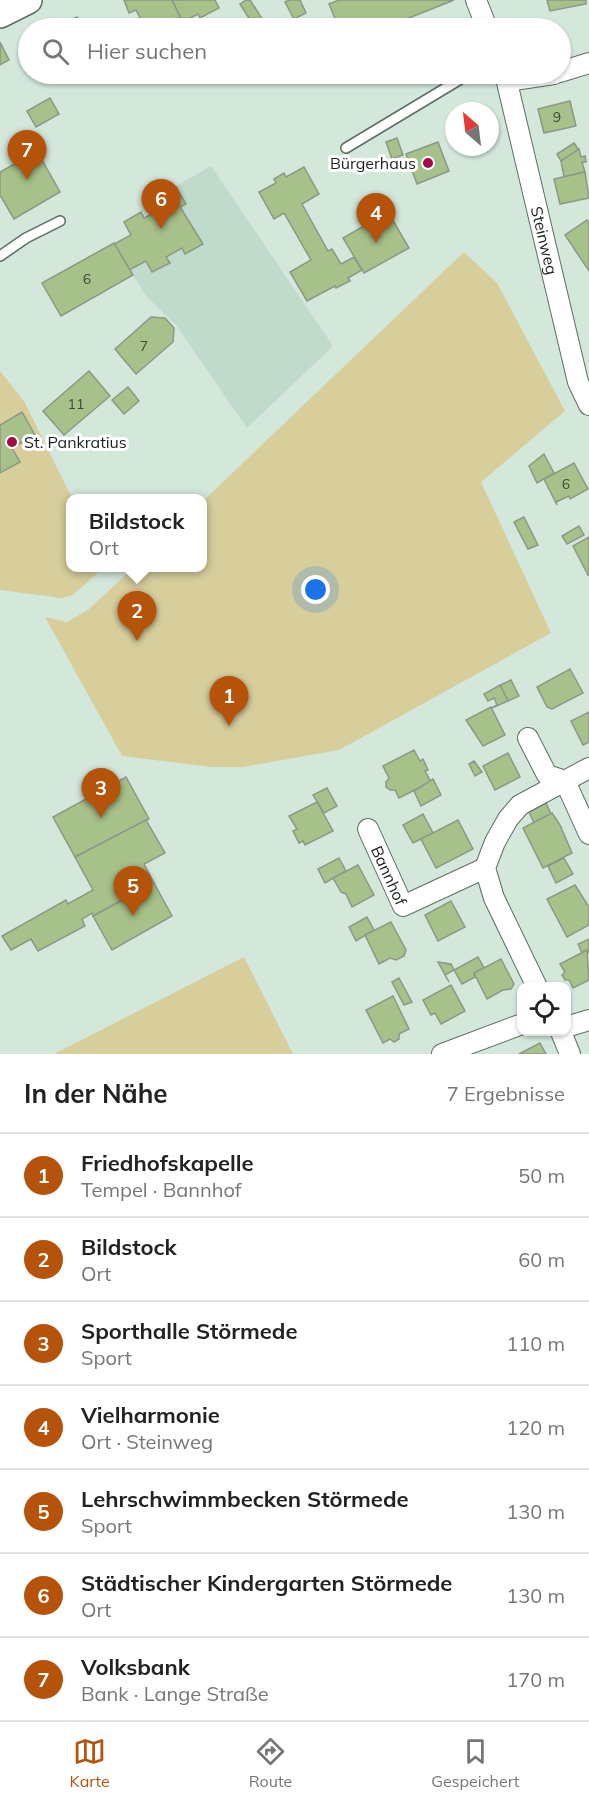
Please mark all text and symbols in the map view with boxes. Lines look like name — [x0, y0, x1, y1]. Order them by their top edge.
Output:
search box — [18, 18, 571, 84]
icon: search — [39, 35, 72, 68]
text: Hier suchen — [87, 37, 207, 65]
north arrow — [445, 102, 499, 156]
house number: 9 — [553, 108, 561, 126]
pin: 7 — [8, 130, 46, 180]
place label: Bürgerhaus — [330, 153, 416, 173]
marker: Bürgerhaus — [421, 156, 435, 170]
pin: 6 — [142, 180, 180, 229]
pin: 4 — [356, 194, 395, 243]
street label: Steinweg — [527, 204, 562, 277]
house number: 6 — [83, 270, 91, 288]
house number: 7 — [140, 337, 148, 355]
house number: 11 — [68, 395, 84, 413]
place label: St. Pankratius — [24, 432, 127, 452]
marker: St. Pankratius — [5, 435, 19, 449]
house number: 6 — [562, 475, 570, 493]
popup — [66, 494, 207, 572]
text: Bildstock — [89, 507, 184, 535]
text: Ort — [89, 535, 119, 560]
your location — [301, 575, 330, 604]
pin: 2 — [118, 592, 156, 641]
pin: 1 — [210, 676, 248, 726]
pin: 3 — [82, 768, 120, 818]
street label: Bannhof — [367, 843, 412, 909]
pin: 5 — [114, 866, 152, 916]
map controls — [517, 982, 571, 1036]
button: locate — [517, 982, 571, 1036]
text: In der Nähe — [24, 1077, 168, 1110]
text: 7 Ergebnisse — [447, 1081, 565, 1106]
text: Friedhofskapelle — [81, 1149, 254, 1177]
text: 1 — [38, 1163, 50, 1188]
text: 50 m — [518, 1163, 565, 1188]
text: Tempel · Bannhof — [81, 1177, 242, 1202]
text: Bildstock — [81, 1233, 177, 1261]
text: 2 — [38, 1247, 50, 1272]
text: 60 m — [518, 1247, 565, 1272]
text: Ort — [81, 1261, 111, 1286]
text: Sporthalle Störmede — [81, 1317, 297, 1345]
text: 3 — [38, 1331, 50, 1356]
text: 110 m — [506, 1331, 565, 1356]
text: Sport — [81, 1345, 132, 1370]
text: Vielharmonie — [81, 1401, 220, 1429]
text: 4 — [38, 1415, 50, 1440]
text: 120 m — [506, 1415, 565, 1440]
text: Ort · Steinweg — [81, 1429, 213, 1454]
text: Lehrschwimmbecken Störmede — [81, 1485, 409, 1513]
text: 5 — [38, 1499, 50, 1524]
text: 130 m — [506, 1499, 565, 1524]
text: Sport — [81, 1513, 132, 1538]
text: Städtischer Kindergarten Störmede — [81, 1569, 452, 1597]
text: 6 — [38, 1583, 50, 1608]
text: 130 m — [506, 1583, 565, 1608]
text: Ort — [81, 1597, 111, 1622]
text: Volksbank — [81, 1653, 190, 1681]
text: 7 — [38, 1667, 50, 1692]
text: 170 m — [506, 1667, 565, 1692]
text: Bank · Lange Straße — [81, 1681, 269, 1706]
tab: Karte — [70, 1735, 110, 1791]
tab: Route — [249, 1735, 292, 1791]
tab: Gespeichert — [431, 1735, 519, 1791]

